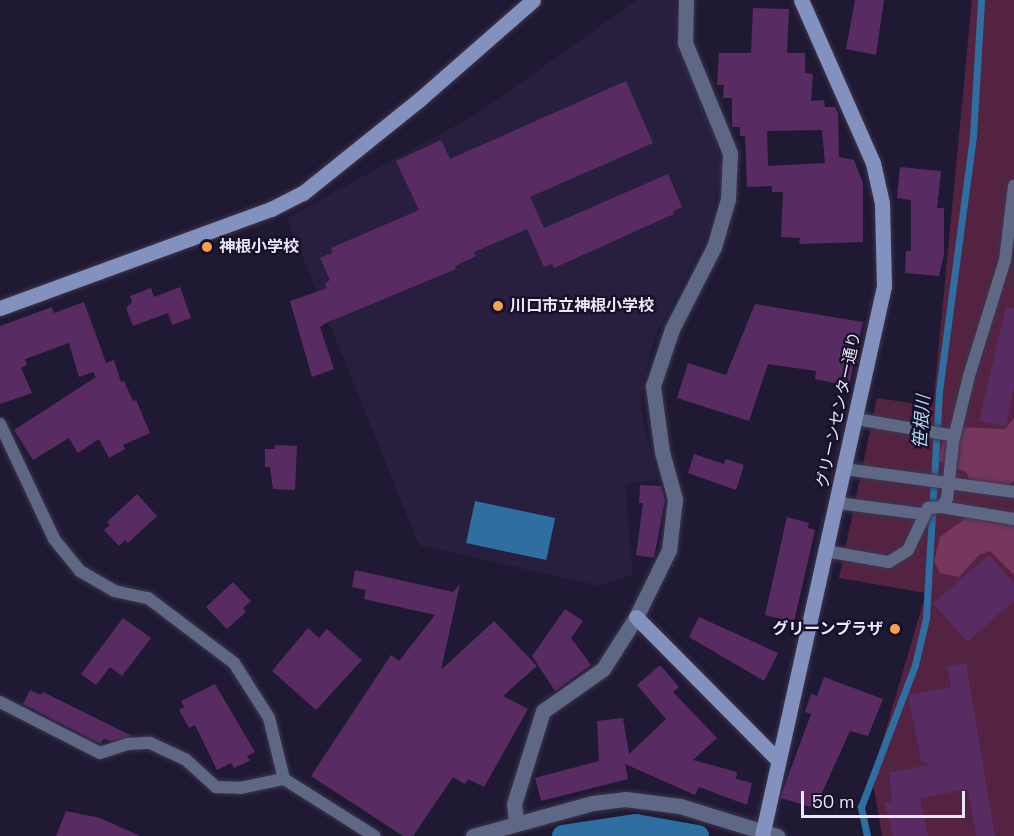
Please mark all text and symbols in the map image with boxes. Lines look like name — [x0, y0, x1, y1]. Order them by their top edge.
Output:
place label: 神根小学校 — [219, 237, 299, 257]
marker: 神根小学校 — [200, 240, 214, 254]
place label: 川口市立神根小学校 — [510, 296, 654, 316]
marker: 川口市立神根小学校 — [491, 299, 505, 313]
street label: グリーンセンター通り — [813, 330, 865, 490]
water label: 笹根川 — [909, 394, 935, 450]
place label: グリーンプラザ — [771, 619, 883, 639]
marker: グリーンプラザ — [888, 622, 902, 636]
scale bar — [804, 779, 968, 817]
text: 50 m — [812, 790, 854, 813]

